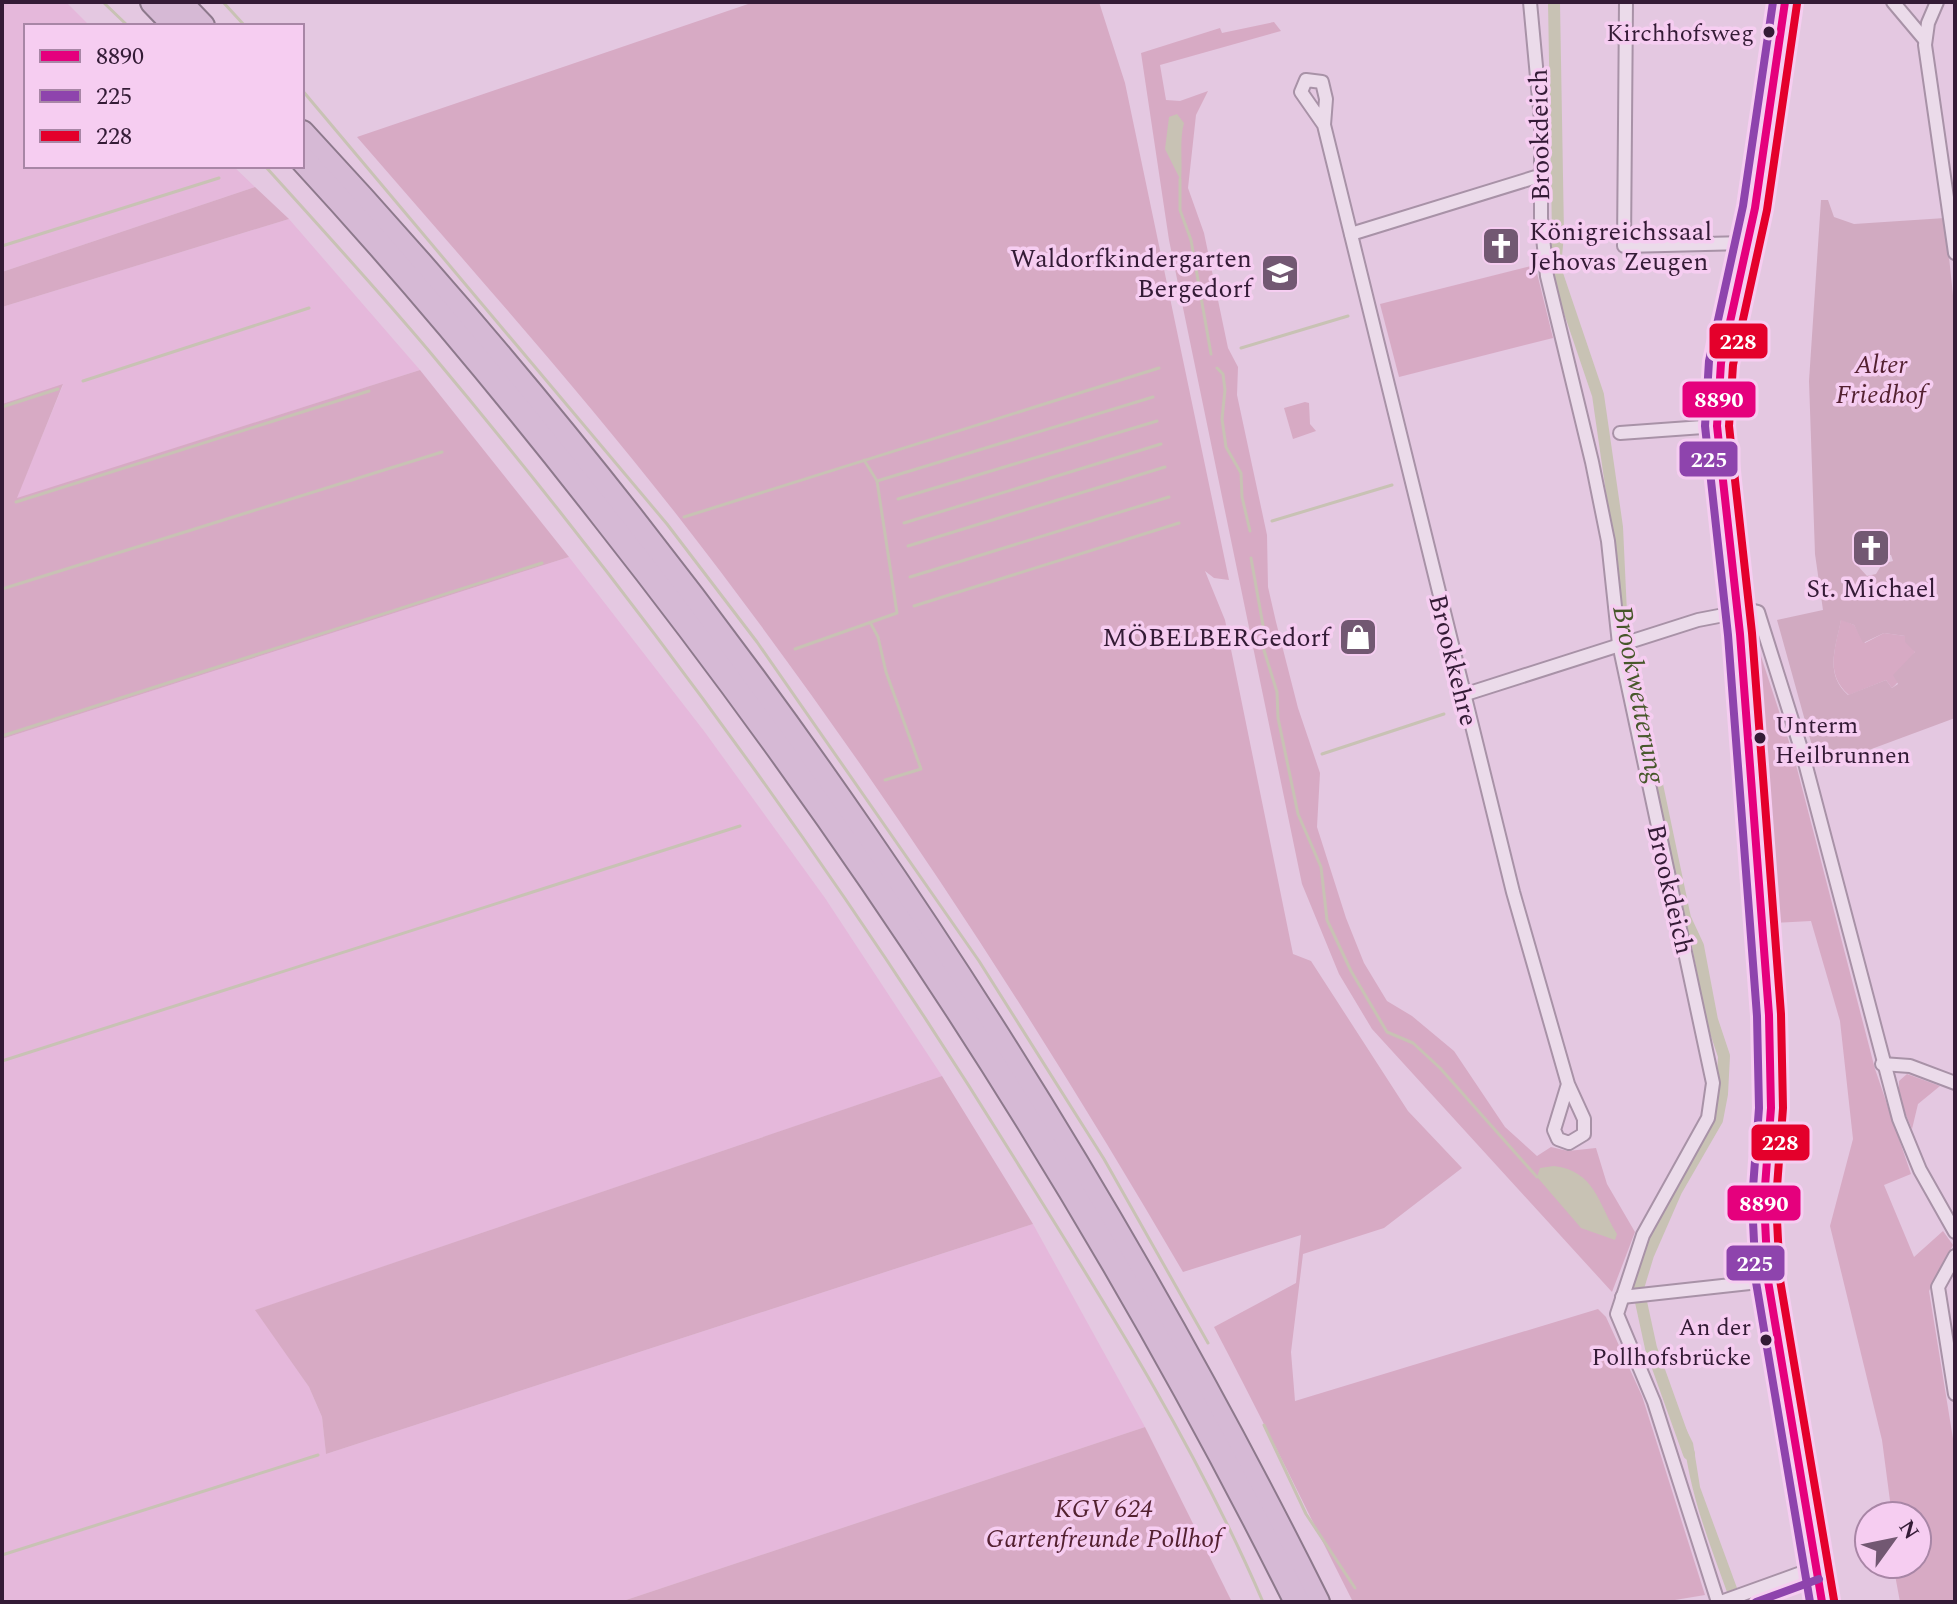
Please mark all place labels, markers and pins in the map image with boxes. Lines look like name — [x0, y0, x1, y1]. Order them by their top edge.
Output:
place label: Kirchhofsweg — [1606, 16, 1754, 52]
marker: Kirchhofsweg — [1761, 24, 1777, 40]
place label: Königreichssaal Jehovas Zeugen — [1529, 212, 1712, 282]
church icon: Königreichssaal Jehovas Zeugen — [1480, 225, 1522, 267]
place label: Waldorfkindergarten Bergedorf — [1010, 239, 1254, 309]
school or university icon: Waldorfkindergarten Bergedorf — [1259, 252, 1301, 294]
church icon: St. Michael — [1850, 527, 1892, 569]
place label: St. Michael — [1806, 569, 1936, 609]
shop icon: MÖBELBERGedorf — [1337, 616, 1379, 658]
place label: MÖBELBERGedorf — [1102, 618, 1332, 658]
place label: Unterm Heilbrunnen — [1775, 708, 1911, 774]
marker: Unterm Heilbrunnen — [1752, 730, 1768, 746]
place label: An der Pollhofsbrücke — [1591, 1310, 1751, 1376]
marker: An der Pollhofsbrücke — [1758, 1332, 1774, 1348]

